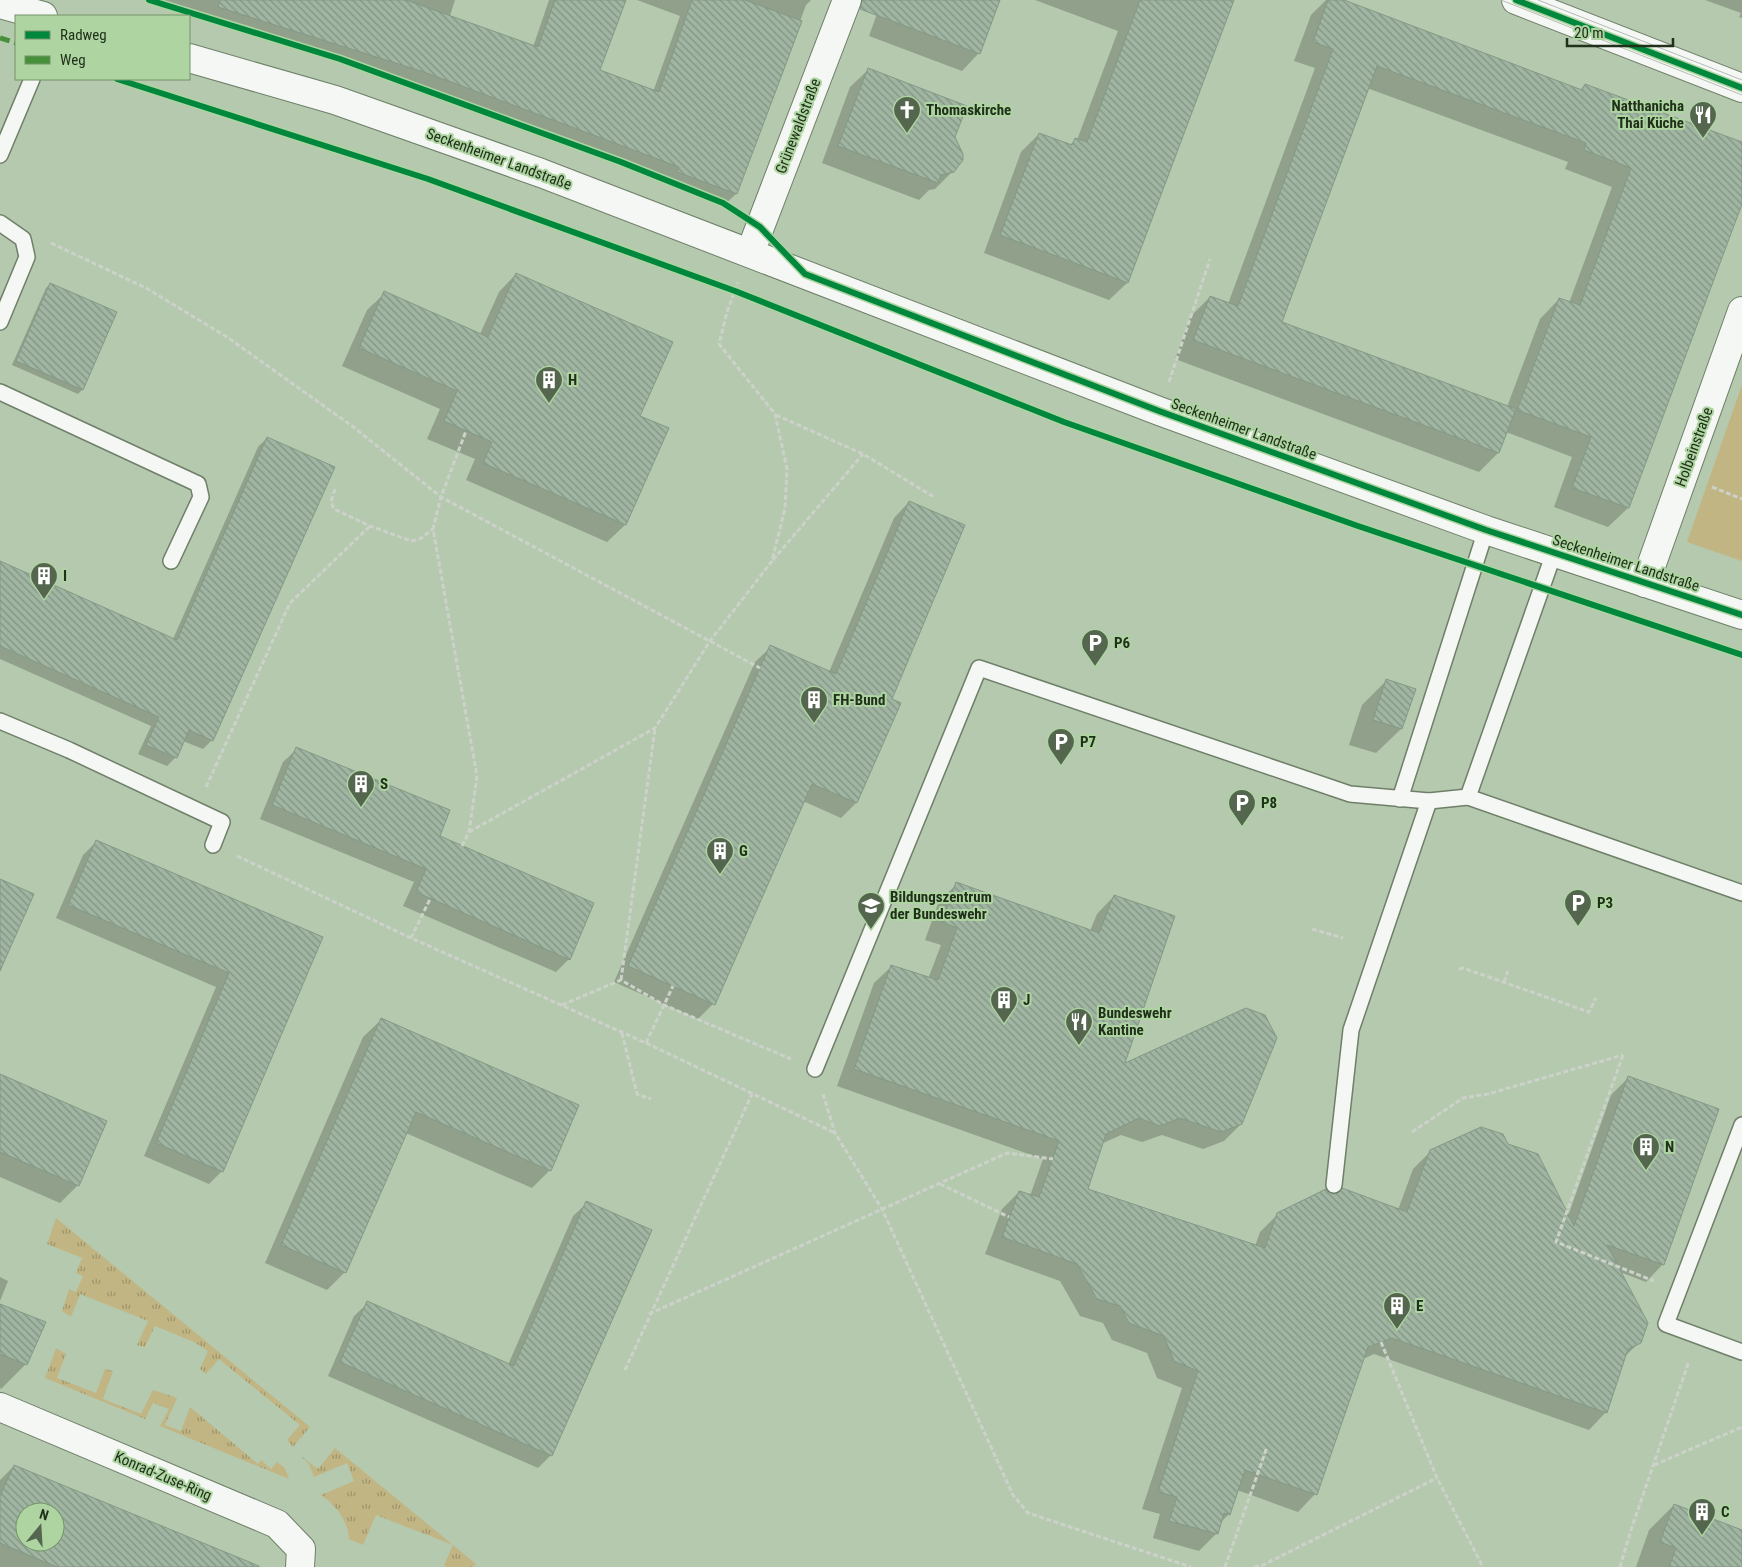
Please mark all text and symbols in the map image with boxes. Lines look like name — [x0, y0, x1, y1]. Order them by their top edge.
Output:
legend — [15, 15, 190, 80]
scale bar — [1567, 15, 1673, 47]
text: 20 m — [1574, 24, 1604, 42]
text: Radweg — [60, 26, 107, 44]
text: Weg — [60, 51, 86, 69]
street label: Grünewaldstraße — [772, 76, 824, 176]
church icon: Thomaskirche — [892, 95, 922, 134]
place label: Natthanicha Thai Küche — [1612, 97, 1684, 132]
restaurant icon: Natthanicha Thai Küche — [1688, 100, 1718, 139]
place label: Thomaskirche — [926, 101, 1011, 119]
street label: Seckenheimer Landstraße — [424, 124, 574, 194]
building icon: H — [534, 365, 564, 404]
place label: H — [568, 371, 577, 389]
street label: Seckenheimer Landstraße — [1169, 394, 1319, 464]
street label: Holbeinstraße — [1671, 405, 1717, 489]
street label: Seckenheimer Landstraße — [1550, 531, 1702, 595]
building icon: I — [29, 561, 59, 600]
place label: I — [63, 567, 67, 585]
parking icon: P6 — [1080, 628, 1110, 667]
place label: P6 — [1114, 634, 1131, 652]
building icon: FH-Bund — [799, 685, 829, 724]
place label: FH-Bund — [833, 691, 885, 709]
parking icon: P7 — [1046, 727, 1076, 766]
place label: P7 — [1080, 733, 1096, 751]
building icon: S — [346, 769, 376, 808]
place label: S — [380, 775, 388, 793]
parking icon: P8 — [1227, 788, 1257, 827]
place label: P8 — [1261, 794, 1277, 812]
building icon: G — [705, 836, 735, 875]
place label: G — [739, 842, 748, 860]
place label: Bildungszentrum der Bundeswehr — [890, 888, 992, 923]
parking icon: P3 — [1563, 888, 1593, 927]
school or university icon: Bildungszentrum der Bundeswehr — [856, 891, 886, 930]
place label: P3 — [1597, 894, 1613, 912]
building icon: J — [989, 985, 1019, 1024]
place label: J — [1023, 991, 1030, 1009]
place label: Bundeswehr Kantine — [1098, 1004, 1172, 1039]
restaurant icon: Bundeswehr Kantine — [1064, 1007, 1094, 1046]
building icon: N — [1631, 1132, 1661, 1171]
place label: N — [1665, 1138, 1674, 1156]
building icon: E — [1382, 1291, 1412, 1330]
place label: E — [1416, 1297, 1423, 1315]
street label: Konrad-Zuse-Ring — [112, 1447, 214, 1505]
building icon: C — [1687, 1497, 1717, 1536]
north arrow — [15, 1502, 65, 1552]
place label: C — [1721, 1503, 1730, 1521]
text: N — [37, 1506, 51, 1524]

